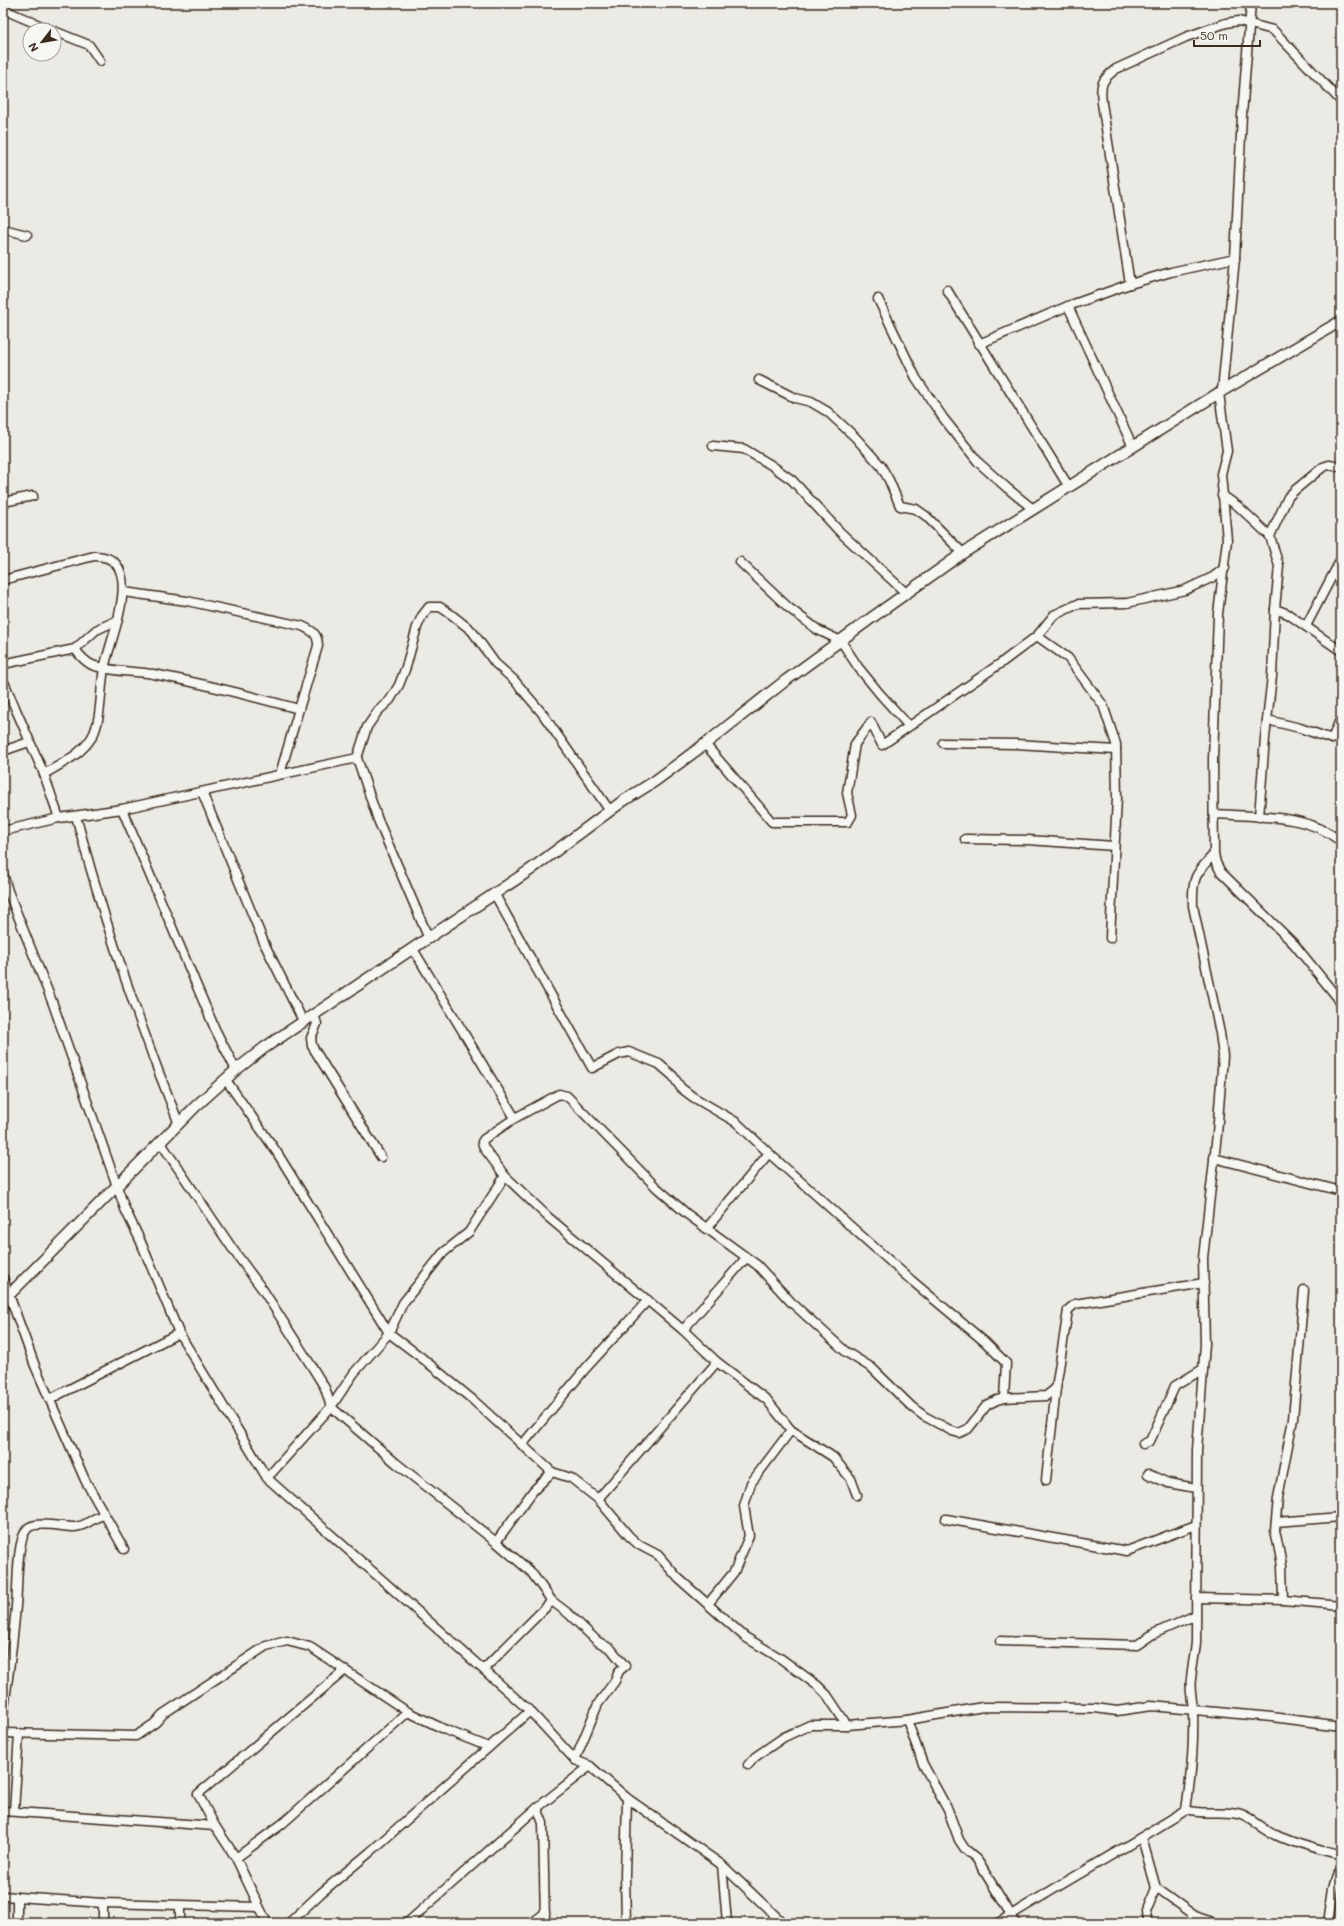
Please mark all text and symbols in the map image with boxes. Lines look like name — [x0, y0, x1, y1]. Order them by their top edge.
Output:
north arrow — [22, 22, 62, 62]
scale bar — [1194, 22, 1260, 48]
text: 50 m — [1200, 27, 1228, 43]
text: N — [24, 40, 42, 55]

